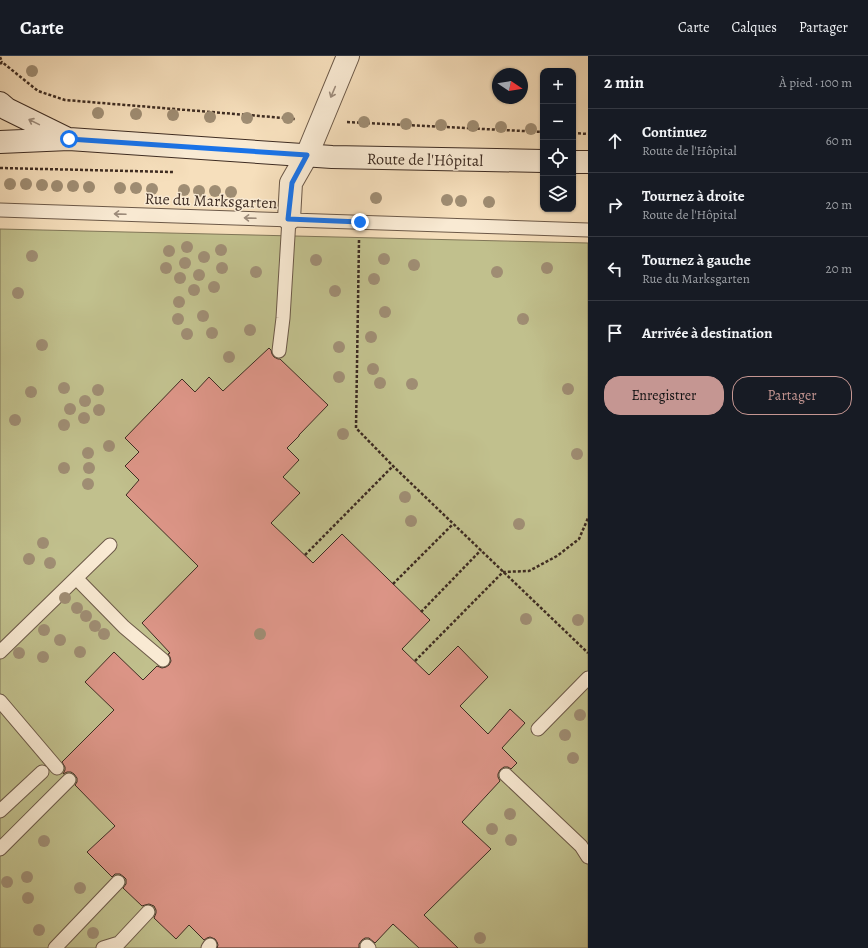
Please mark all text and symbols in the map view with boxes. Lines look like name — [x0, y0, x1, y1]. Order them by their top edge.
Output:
text: Carte — [20, 15, 64, 41]
text: Carte — [678, 18, 709, 37]
text: Calques — [731, 18, 777, 37]
text: Partager — [799, 18, 848, 37]
north arrow — [492, 68, 528, 104]
map controls — [540, 68, 576, 212]
button: + — [540, 68, 576, 104]
text: 2 min — [604, 71, 644, 94]
text: À pied · 100 m — [779, 74, 852, 91]
one-way arrow — [329, 85, 336, 97]
button: − — [540, 104, 576, 140]
one-way arrow — [28, 118, 40, 125]
text: Continuez — [642, 122, 707, 142]
route start — [60, 130, 78, 148]
icon: ahead — [604, 130, 626, 152]
text: 60 m — [826, 132, 852, 149]
button: locate — [540, 140, 576, 176]
text: Route de l'Hôpital — [642, 142, 737, 159]
street label: Route de l'Hôpital — [367, 148, 484, 172]
button: layers — [540, 176, 576, 212]
text: Tournez à droite — [642, 186, 745, 206]
street label: Rue du Marksgarten — [144, 188, 278, 214]
icon: right — [604, 194, 626, 216]
text: 20 m — [826, 196, 852, 213]
text: Route de l'Hôpital — [642, 206, 737, 223]
one-way arrow — [114, 210, 127, 217]
route end — [351, 213, 369, 231]
one-way arrow — [244, 214, 257, 222]
text: Tournez à gauche — [642, 250, 751, 270]
icon: left — [604, 258, 626, 280]
text: 20 m — [826, 260, 852, 277]
text: Rue du Marksgarten — [642, 270, 750, 287]
icon: arrive — [604, 322, 626, 344]
text: Arrivée à destination — [642, 323, 773, 343]
button: Enregistrer — [604, 376, 724, 415]
button: Partager — [732, 376, 852, 415]

